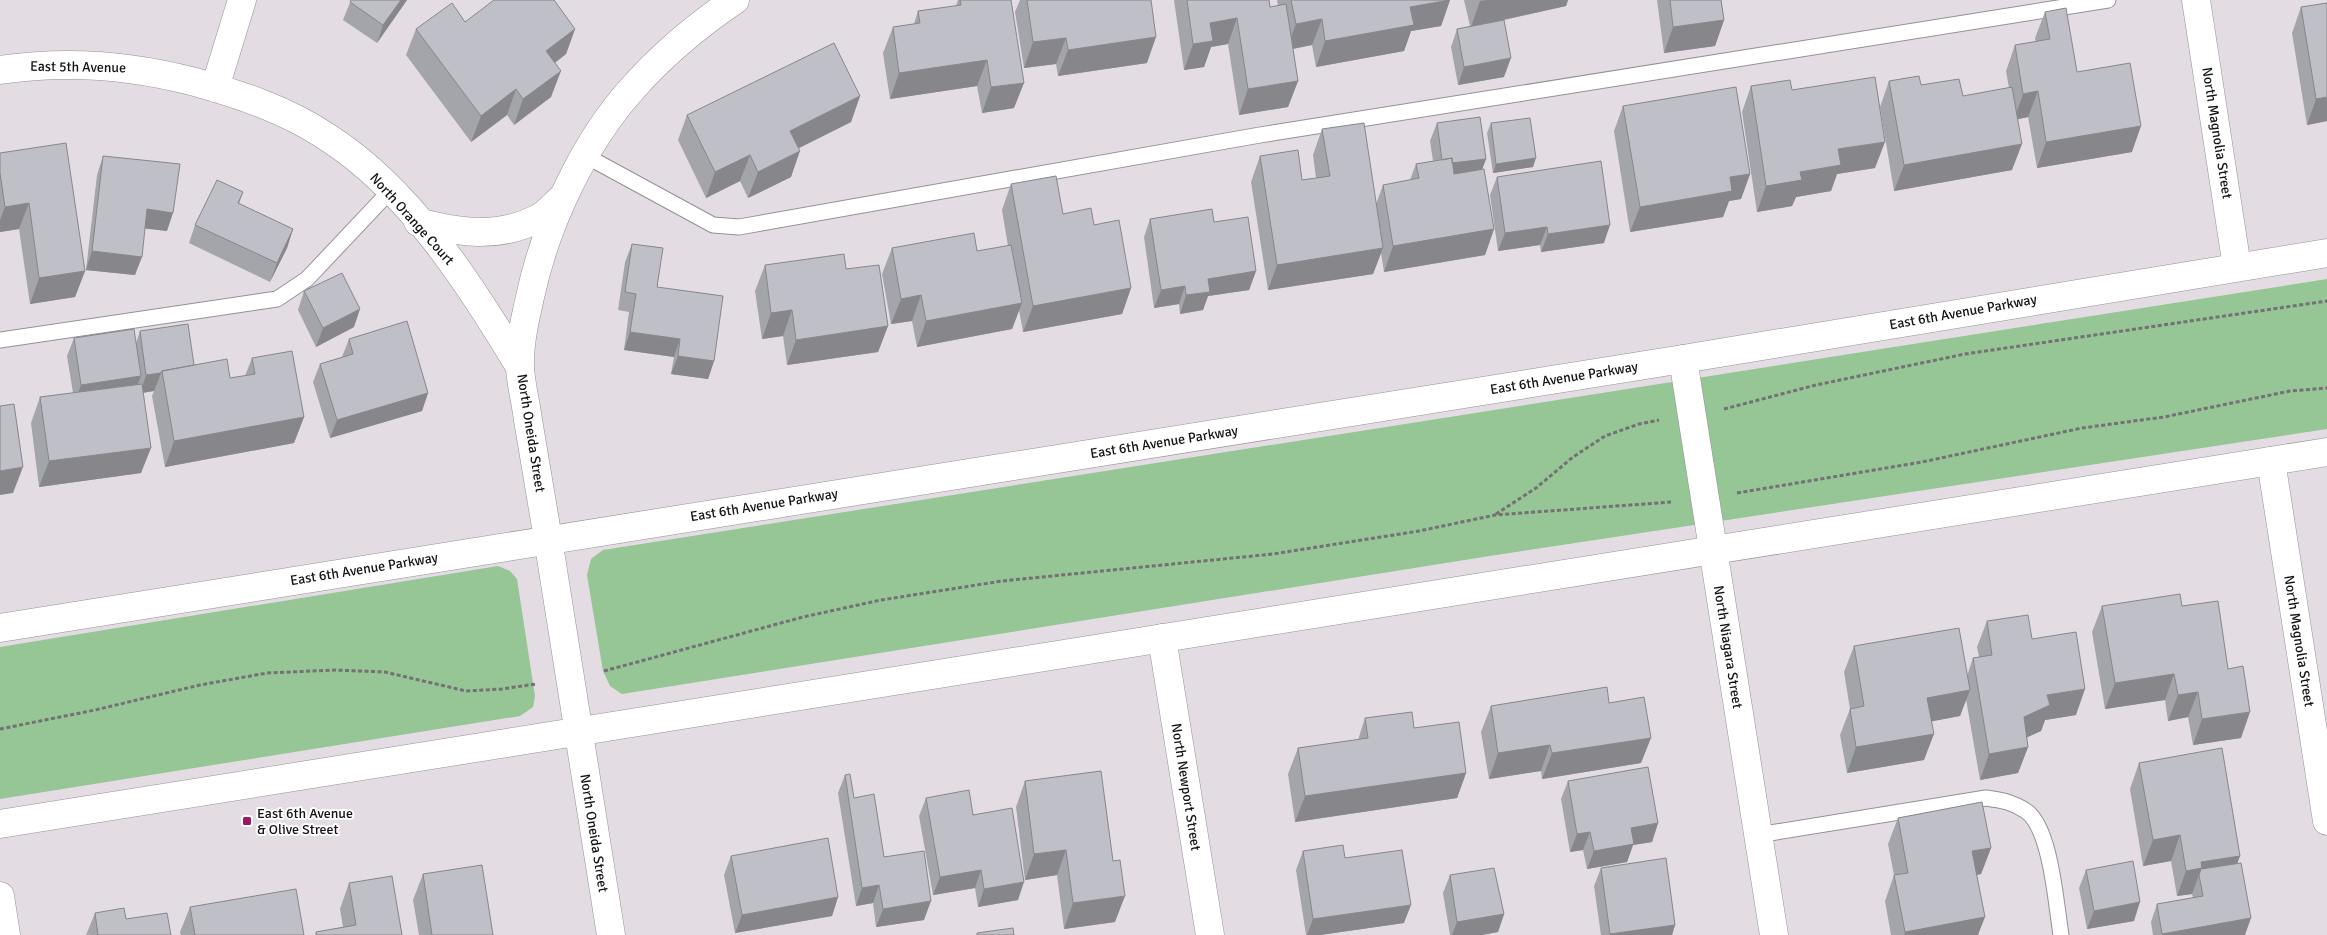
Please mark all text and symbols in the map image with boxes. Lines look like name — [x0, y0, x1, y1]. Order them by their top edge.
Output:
street label: East 5th Avenue — [30, 58, 126, 76]
street label: North Magnolia Street — [2198, 66, 2236, 200]
street label: North Orange Court — [366, 169, 458, 269]
street label: East 6th Avenue Parkway — [1888, 291, 2038, 333]
street label: East 6th Avenue Parkway — [1489, 358, 1640, 398]
street label: North Oneida Street — [513, 373, 549, 493]
street label: East 6th Avenue Parkway — [1089, 422, 1240, 462]
street label: East 6th Avenue Parkway — [689, 485, 840, 525]
street label: East 6th Avenue Parkway — [289, 549, 440, 589]
street label: North Magnolia Street — [2280, 574, 2318, 708]
street label: North Niagara Street — [1710, 584, 1746, 710]
street label: North Newport Street — [1168, 722, 1204, 852]
street label: North Oneida Street — [576, 773, 612, 893]
place label: East 6th Avenue & Olive Street — [257, 805, 353, 838]
marker: East 6th Avenue & Olive Street — [241, 815, 253, 827]

